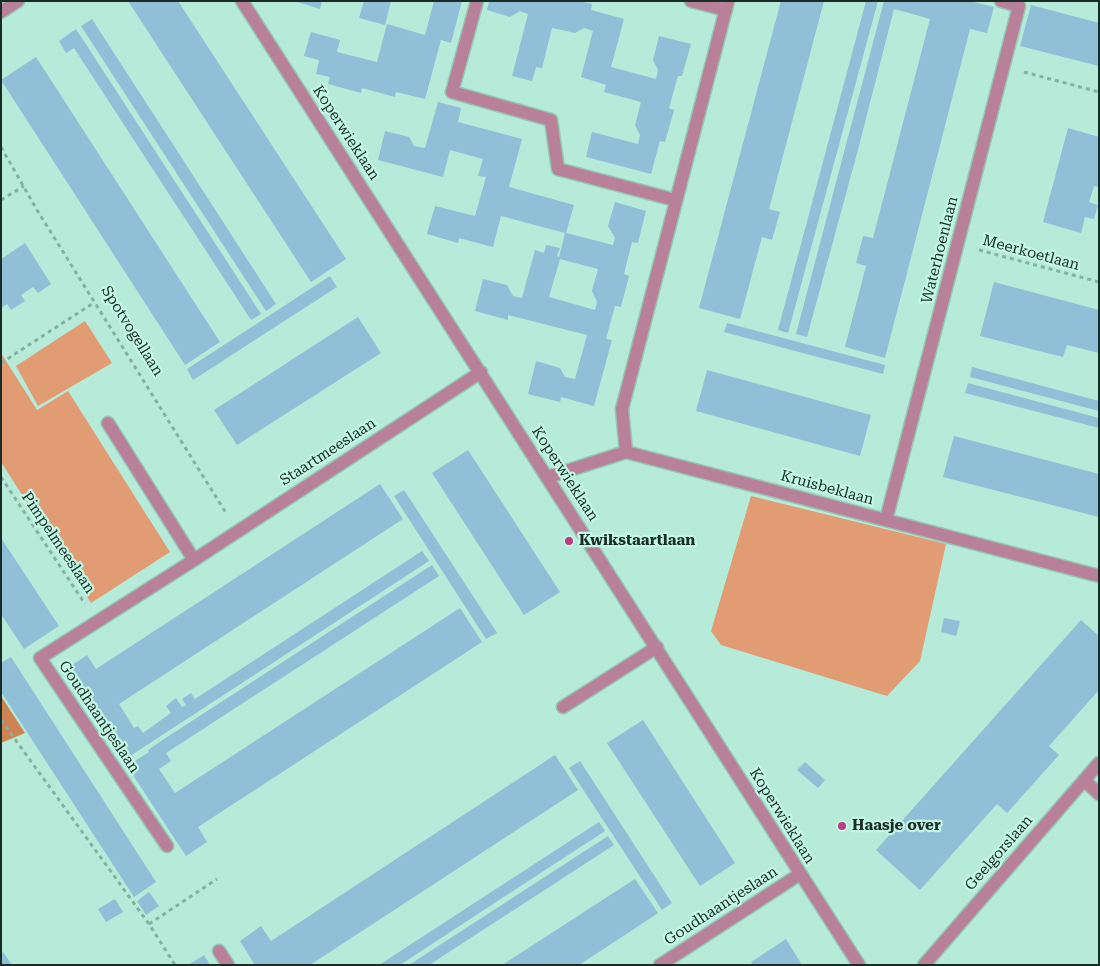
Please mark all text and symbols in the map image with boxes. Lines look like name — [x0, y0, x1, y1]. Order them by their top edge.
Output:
street label: Koperwieklaan — [309, 82, 383, 184]
street label: Waterhoenlaan — [918, 195, 962, 305]
street label: Meerkoetlaan — [981, 231, 1081, 275]
street label: Spotvogellaan — [97, 283, 167, 379]
street label: Staartmeeslaan — [277, 414, 379, 490]
street label: Koperwieklaan — [528, 423, 602, 525]
street label: Kruisbeklaan — [778, 467, 876, 509]
street label: Pimpelmeeslaan — [17, 489, 99, 597]
place label: Kwikstaartlaan — [579, 532, 695, 550]
marker: Kwikstaartlaan — [563, 535, 575, 547]
street label: Goudhaantjeslaan — [55, 657, 143, 777]
street label: Koperwieklaan — [745, 765, 819, 867]
street label: Geelgorslaan — [961, 812, 1037, 894]
place label: Haasje over — [852, 817, 941, 835]
marker: Haasje over — [836, 820, 848, 832]
street label: Goudhaantjeslaan — [661, 863, 781, 949]

